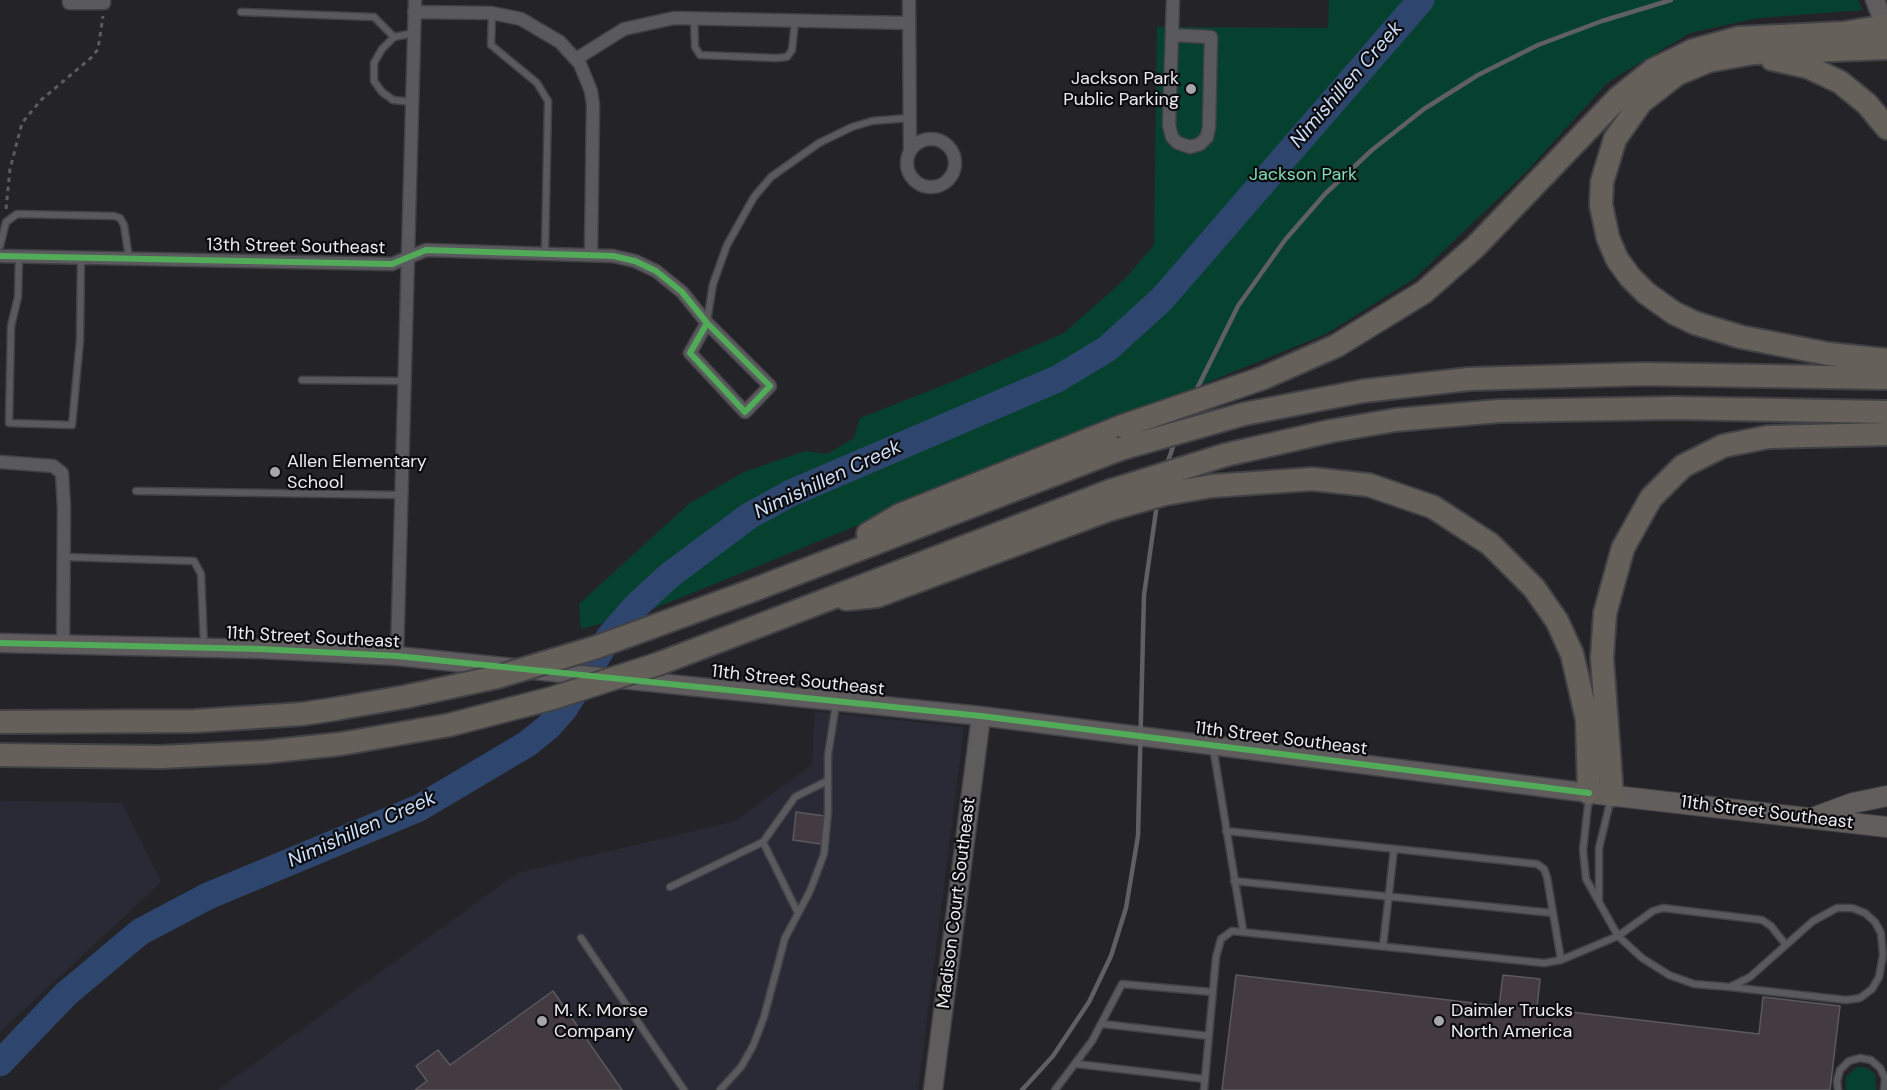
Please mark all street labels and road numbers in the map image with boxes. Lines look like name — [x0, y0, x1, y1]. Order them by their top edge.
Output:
street label: 13th Street Southeast — [206, 235, 386, 259]
street label: 11th Street Southeast — [226, 623, 400, 653]
street label: 11th Street Southeast — [710, 661, 886, 701]
street label: 11th Street Southeast — [1193, 718, 1369, 760]
street label: 11th Street Southeast — [1679, 792, 1855, 834]
street label: Madison Court Southeast — [933, 796, 981, 1010]

